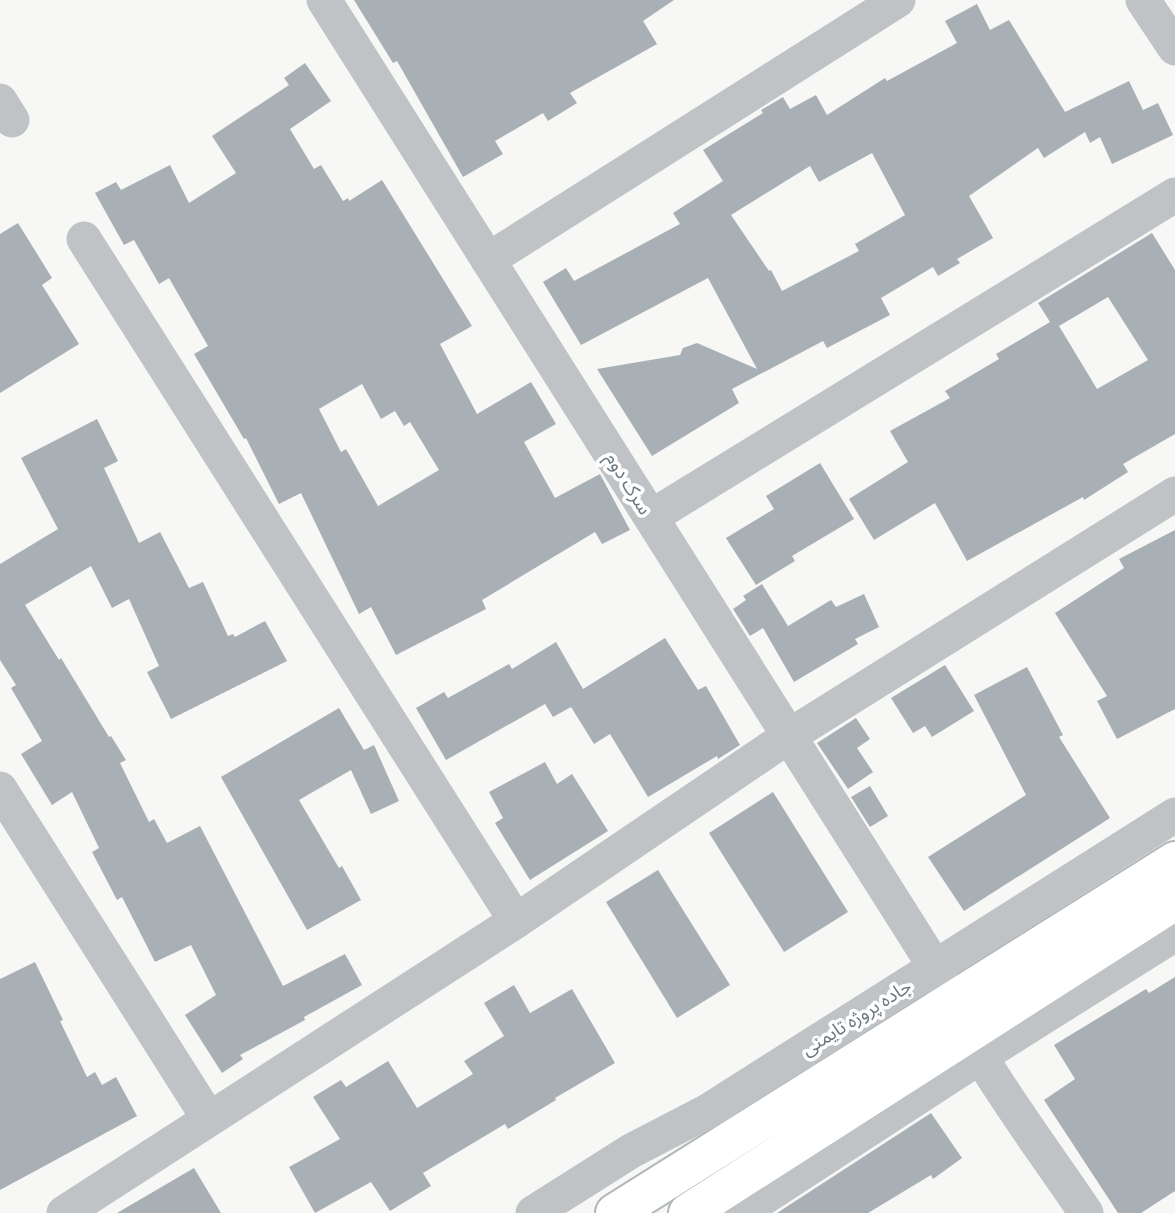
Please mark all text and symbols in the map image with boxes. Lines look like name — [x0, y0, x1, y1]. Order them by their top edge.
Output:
street label: سرک دوم — [598, 447, 657, 520]
street label: جاده پروژه تایمنی — [796, 974, 916, 1061]

